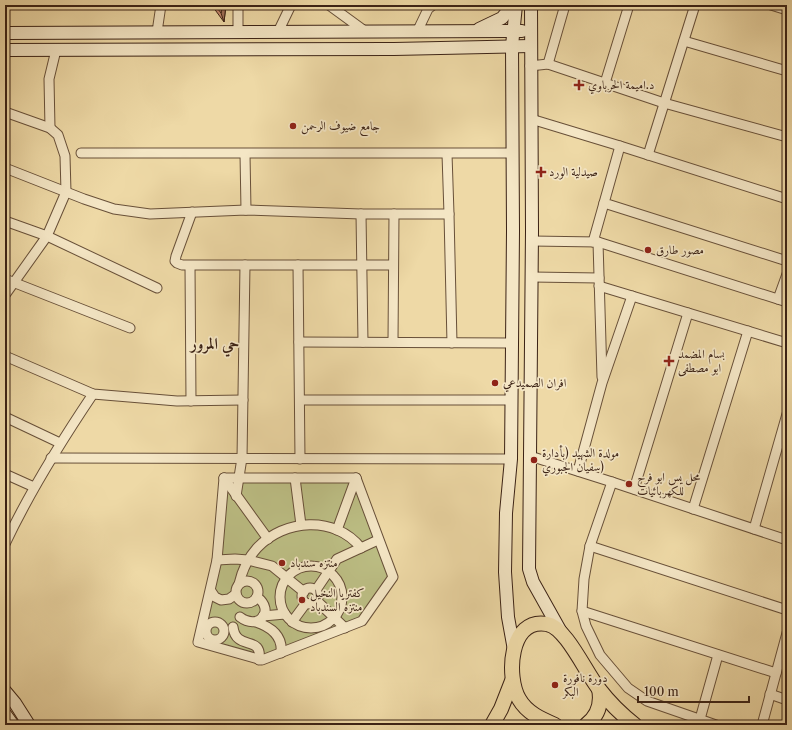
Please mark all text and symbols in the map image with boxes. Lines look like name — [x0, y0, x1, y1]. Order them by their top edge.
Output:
place label: د.اميمة الحرباوي — [588, 77, 654, 95]
marker: د.اميمة الحرباوي — [573, 79, 585, 91]
place label: جامع ضيوف الرحمن — [301, 118, 380, 137]
marker: جامع ضيوف الرحمن — [288, 121, 298, 131]
place label: صيدلية الورد — [549, 164, 598, 180]
marker: صيدلية الورد — [536, 167, 546, 177]
place label: مصور طارق — [656, 242, 704, 258]
marker: مصور طارق — [643, 245, 653, 255]
district label: حي المرور — [189, 333, 240, 357]
place label: بسام المضمد ابو مصطفى — [678, 346, 725, 377]
marker: بسام المضمد ابو مصطفى — [663, 355, 675, 367]
place label: افران الصميدعي — [503, 375, 567, 393]
marker: افران الصميدعي — [490, 378, 500, 388]
place label: مولدة الشهيد (بأدارة سفيان الجبوري) — [542, 445, 619, 477]
marker: مولدة الشهيد (بأدارة سفيان الجبوري) — [529, 455, 539, 465]
place label: محل يس ابو فرح للكهربائيات — [637, 469, 701, 499]
marker: محل يس ابو فرح للكهربائيات — [624, 479, 634, 489]
place label: منتزه سندباد — [290, 555, 338, 570]
marker: منتزه سندباد — [277, 558, 287, 568]
place label: كفتريا النخيل منتزه السندباد — [310, 585, 364, 614]
marker: كفتريا النخيل منتزه السندباد — [297, 595, 307, 605]
place label: دورة نافورة البكر — [561, 670, 608, 699]
scale bar — [638, 678, 749, 704]
marker: دورة نافورة البكر — [550, 680, 560, 690]
text: 100 m — [644, 684, 679, 699]

